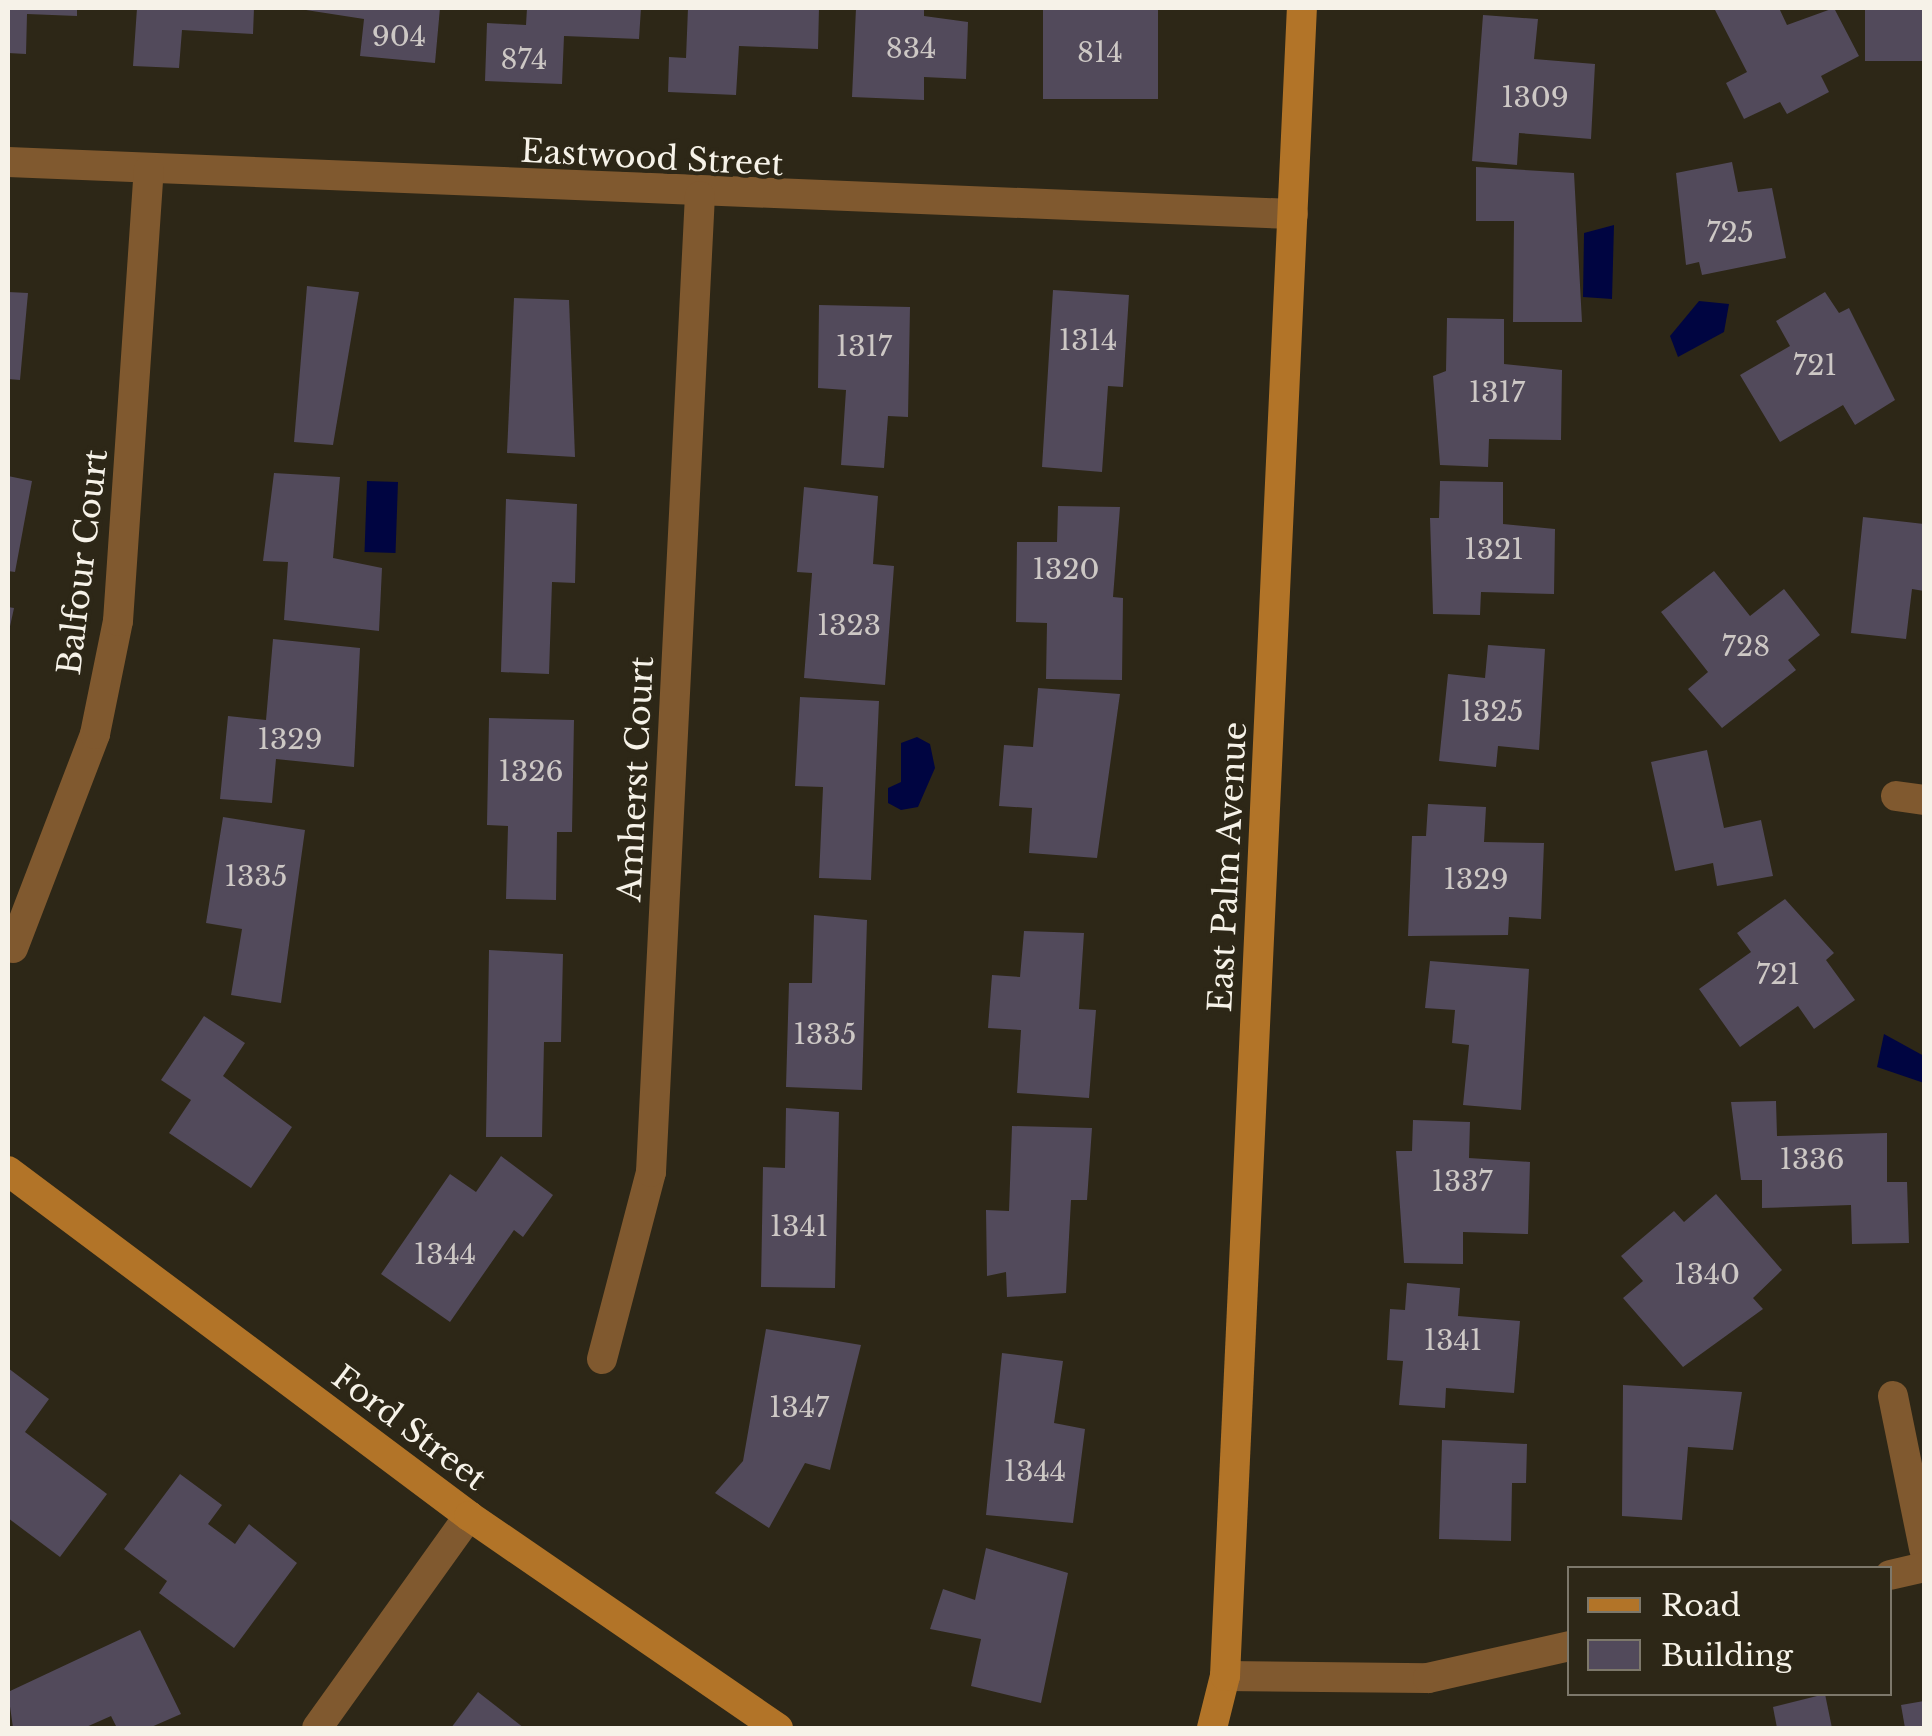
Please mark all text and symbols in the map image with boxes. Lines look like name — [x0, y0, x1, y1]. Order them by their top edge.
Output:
house number: 904 — [372, 20, 426, 54]
house number: 834 — [886, 32, 936, 66]
house number: 814 — [1077, 36, 1123, 70]
house number: 874 — [501, 43, 547, 77]
house number: 1309 — [1501, 81, 1569, 115]
street label: Eastwood Street — [520, 132, 784, 184]
house number: 725 — [1706, 216, 1754, 250]
house number: 1314 — [1059, 324, 1117, 358]
house number: 1317 — [836, 330, 892, 364]
house number: 721 — [1793, 349, 1837, 383]
house number: 1317 — [1469, 376, 1525, 410]
street label: Balfour Court — [50, 447, 116, 677]
house number: 1321 — [1464, 533, 1524, 567]
house number: 1320 — [1033, 553, 1099, 587]
house number: 1323 — [817, 609, 881, 643]
house number: 728 — [1722, 630, 1770, 664]
street label: Amherst Court — [610, 655, 662, 903]
house number: 1325 — [1461, 695, 1523, 729]
street label: East Palm Avenue — [1201, 720, 1255, 1014]
house number: 1329 — [258, 723, 322, 757]
house number: 1326 — [499, 755, 563, 789]
house number: 1335 — [225, 860, 287, 894]
house number: 1329 — [1444, 863, 1508, 897]
house number: 721 — [1756, 958, 1800, 992]
house number: 1335 — [794, 1018, 856, 1052]
house number: 1336 — [1780, 1143, 1844, 1177]
house number: 1337 — [1431, 1165, 1493, 1199]
house number: 1341 — [770, 1210, 828, 1244]
house number: 1344 — [414, 1238, 476, 1272]
house number: 1340 — [1674, 1258, 1740, 1292]
house number: 1341 — [1424, 1324, 1482, 1358]
street label: Ford Street — [324, 1358, 494, 1498]
house number: 1347 — [769, 1391, 829, 1425]
house number: 1344 — [1004, 1455, 1066, 1489]
legend — [1567, 1566, 1892, 1696]
text: Road — [1661, 1587, 1741, 1624]
text: Building — [1661, 1637, 1793, 1674]

